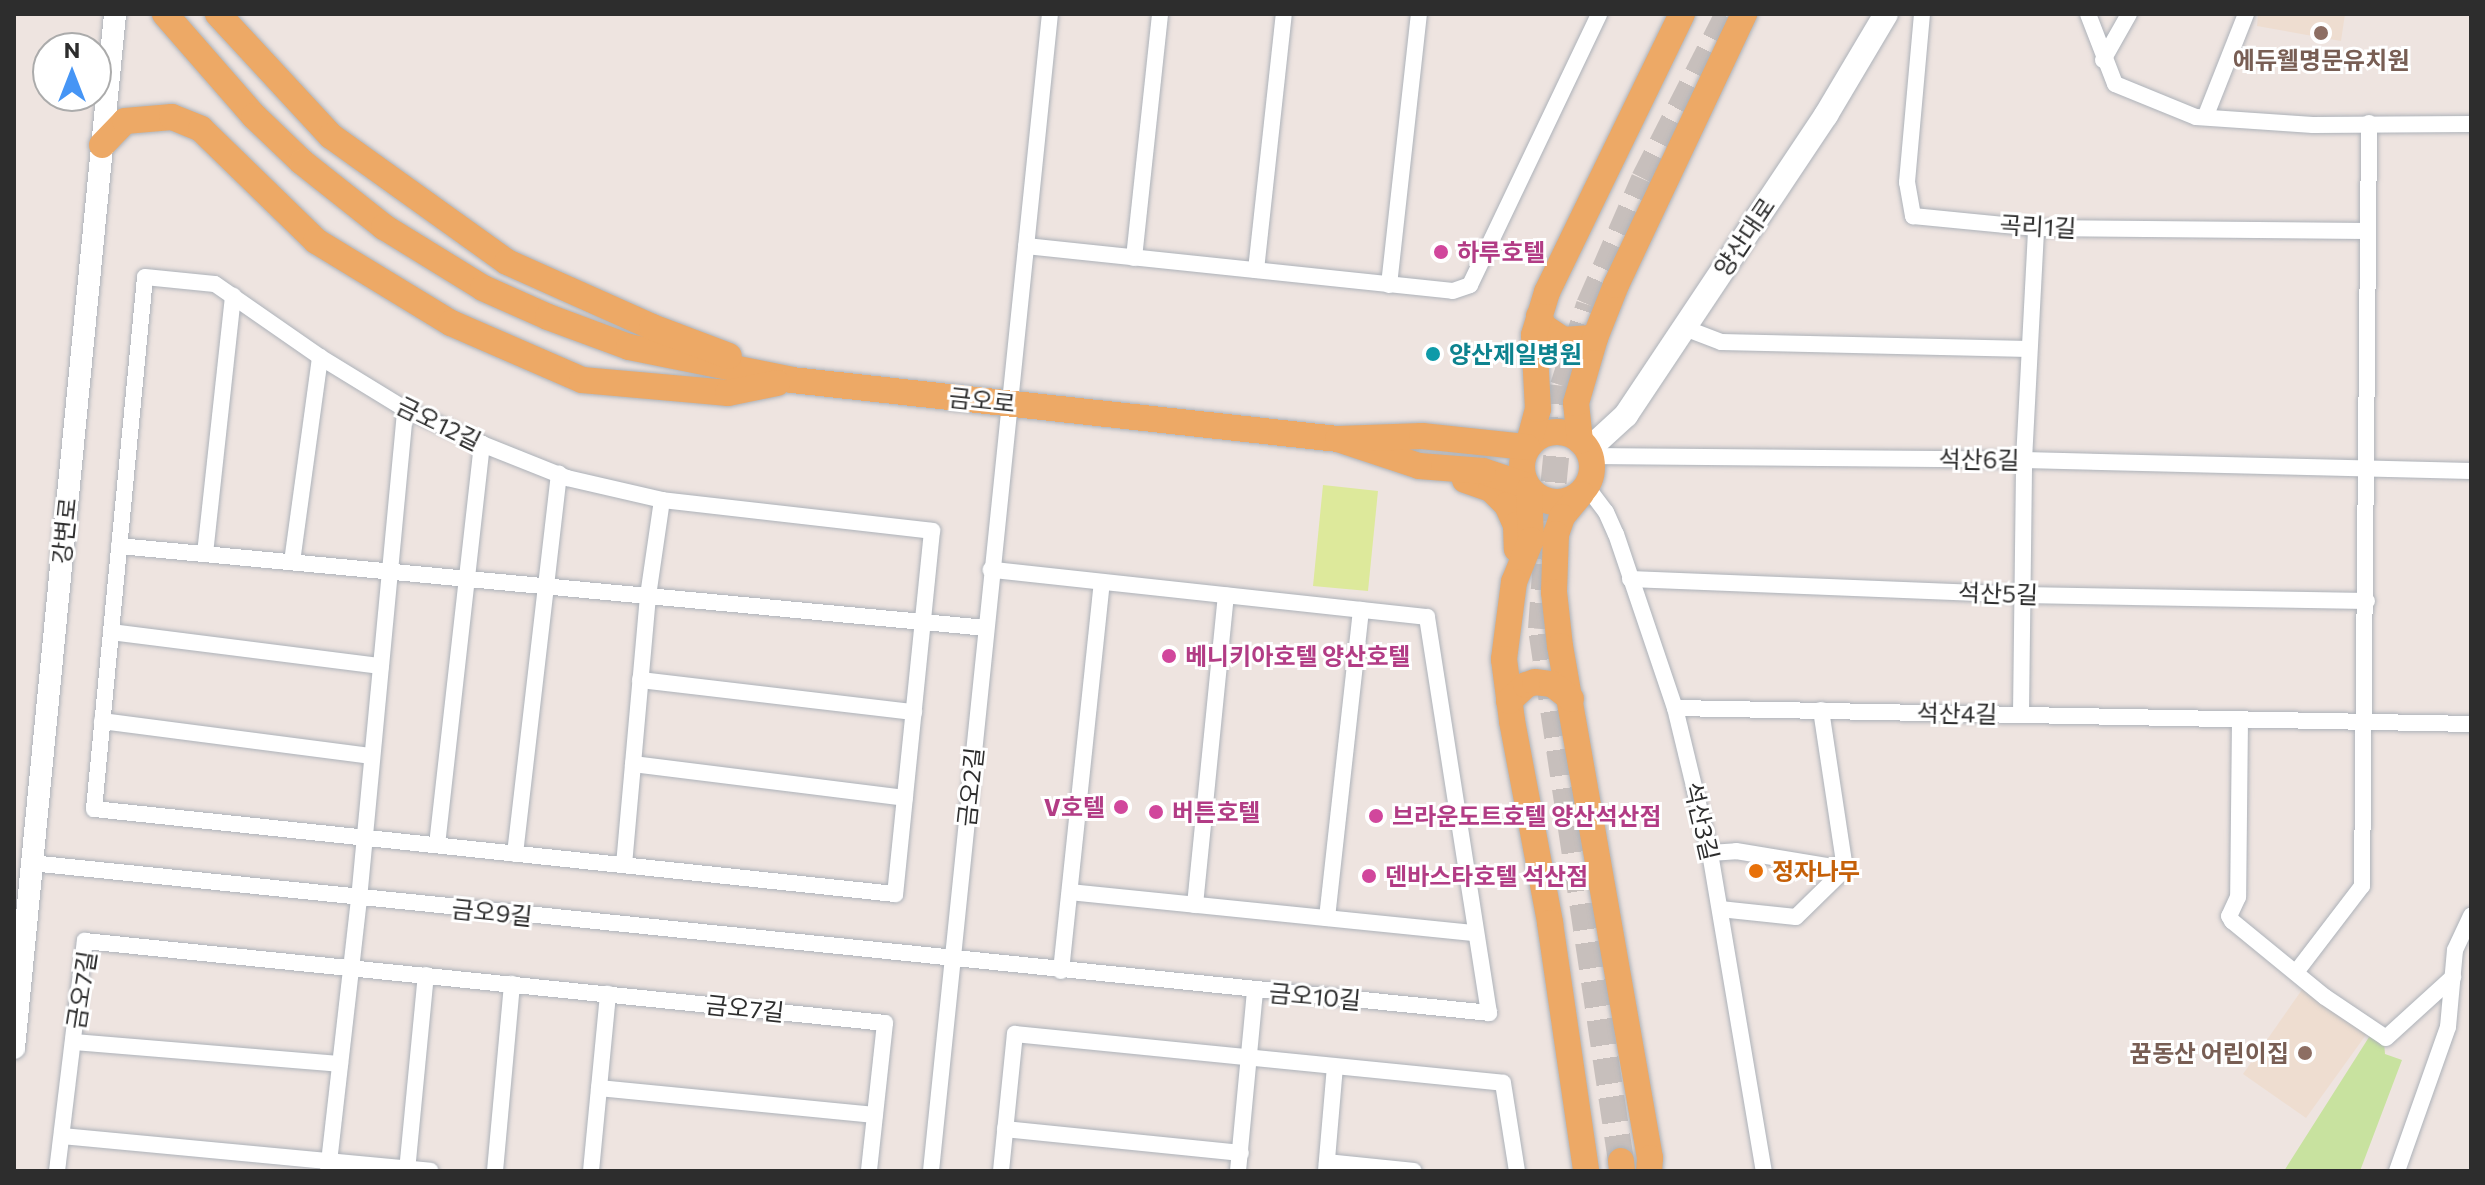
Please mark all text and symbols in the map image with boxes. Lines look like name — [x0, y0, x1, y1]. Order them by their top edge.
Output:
marker: 에듀웰명문유치원 — [2312, 24, 2330, 42]
north arrow — [32, 32, 112, 112]
text: N — [64, 36, 80, 63]
place label: 에듀웰명문유치원 — [2233, 46, 2409, 74]
street label: 양산대로 — [1707, 192, 1781, 282]
street label: 곡리1길 — [1999, 210, 2077, 242]
place label: 하루호텔 — [1457, 238, 1545, 266]
marker: 하루호텔 — [1432, 243, 1450, 261]
place label: 양산제일병원 — [1449, 340, 1581, 368]
marker: 양산제일병원 — [1424, 345, 1442, 363]
street label: 금오로 — [948, 382, 1016, 418]
street label: 금오12길 — [392, 390, 486, 456]
street label: 석산6길 — [1938, 444, 2020, 474]
street label: 강변로 — [46, 497, 82, 565]
street label: 석산5길 — [1958, 577, 2038, 609]
place label: 베니키아호텔 양산호텔 — [1185, 642, 1410, 670]
marker: 베니키아호텔 양산호텔 — [1160, 647, 1178, 665]
street label: 석산4길 — [1916, 698, 1998, 728]
street label: 금오2길 — [952, 746, 988, 828]
street label: 석산3길 — [1679, 779, 1725, 863]
place label: V호텔 — [1044, 793, 1105, 821]
marker: V호텔 — [1112, 798, 1130, 816]
place label: 버튼호텔 — [1172, 798, 1260, 826]
place label: 브라운도트호텔 양산석산점 — [1392, 802, 1662, 830]
marker: 버튼호텔 — [1147, 803, 1165, 821]
marker: 브라운도트호텔 양산석산점 — [1367, 807, 1385, 825]
place label: 정자나무 — [1772, 857, 1860, 885]
place label: 덴바스타호텔 석산점 — [1385, 862, 1588, 890]
marker: 정자나무 — [1747, 862, 1765, 880]
marker: 덴바스타호텔 석산점 — [1360, 867, 1378, 885]
street label: 금오9길 — [450, 893, 534, 931]
street label: 금오7길 — [61, 949, 101, 1031]
street label: 금오10길 — [1268, 978, 1362, 1014]
street label: 금오7길 — [704, 990, 786, 1026]
place label: 꿈동산 어린이집 — [2130, 1039, 2289, 1067]
marker: 꿈동산 어린이집 — [2296, 1044, 2314, 1062]

